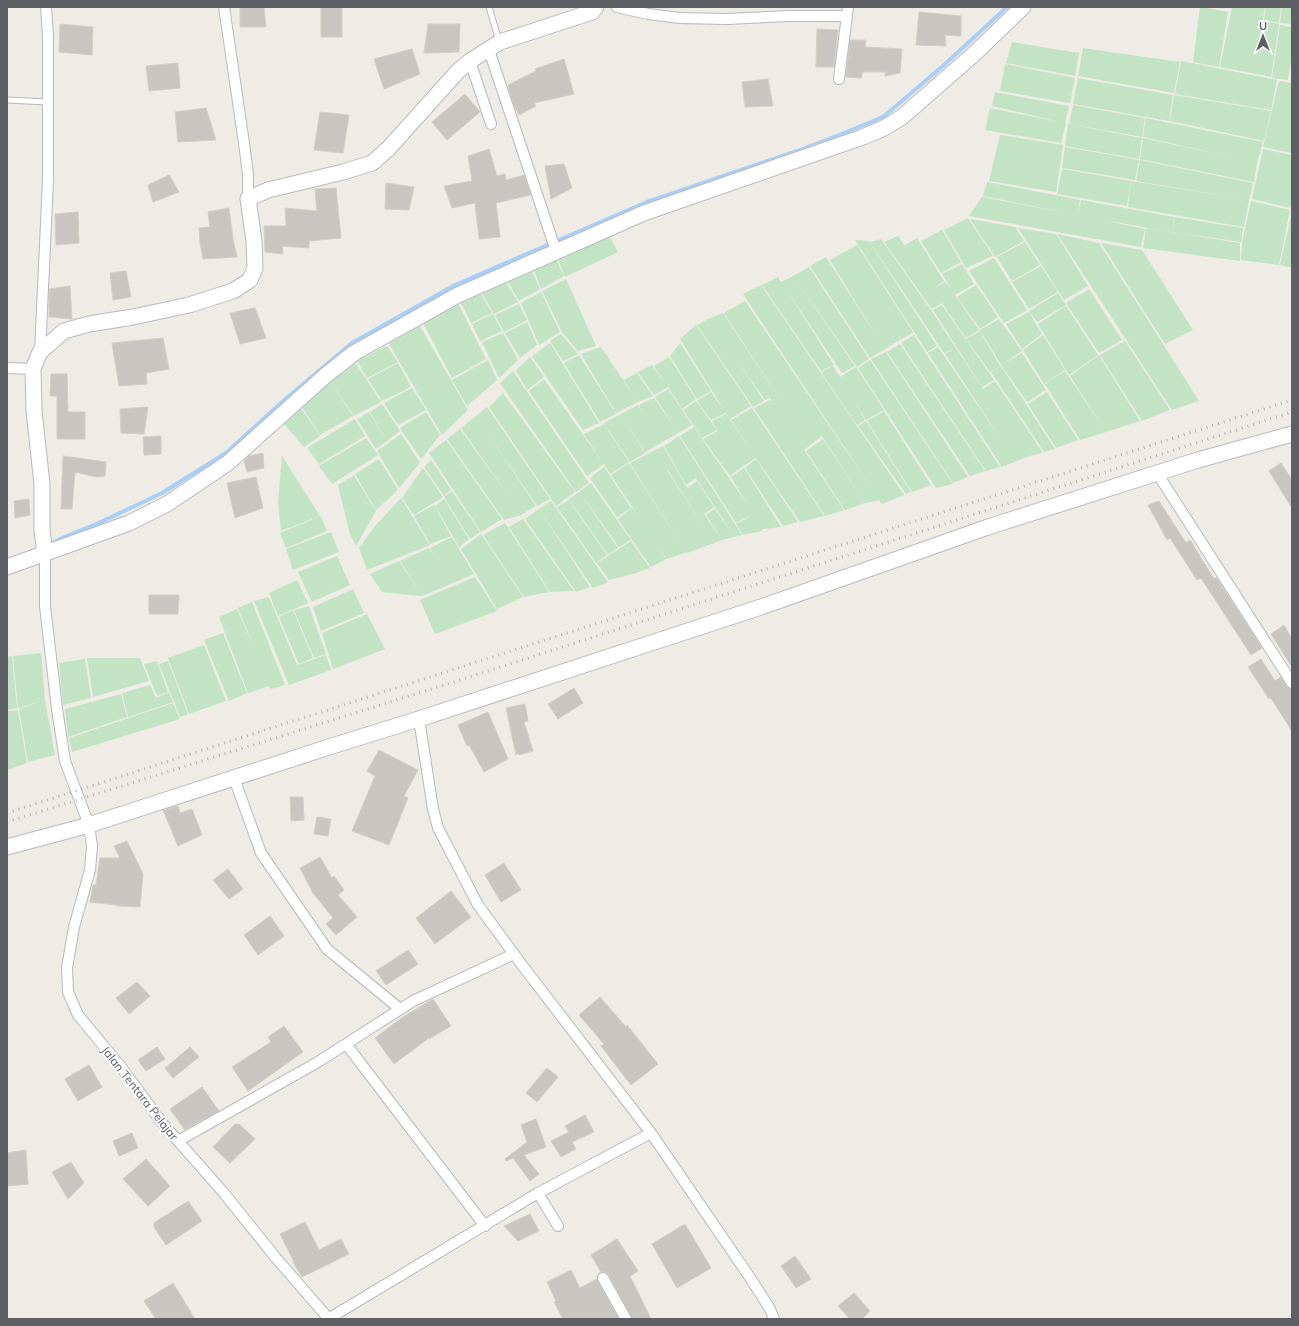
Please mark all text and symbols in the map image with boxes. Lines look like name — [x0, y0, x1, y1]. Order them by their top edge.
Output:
north arrow — [1243, 16, 1283, 56]
text: U — [1259, 19, 1267, 33]
street label: Jalan Tentara Pelajar — [98, 1043, 182, 1144]

